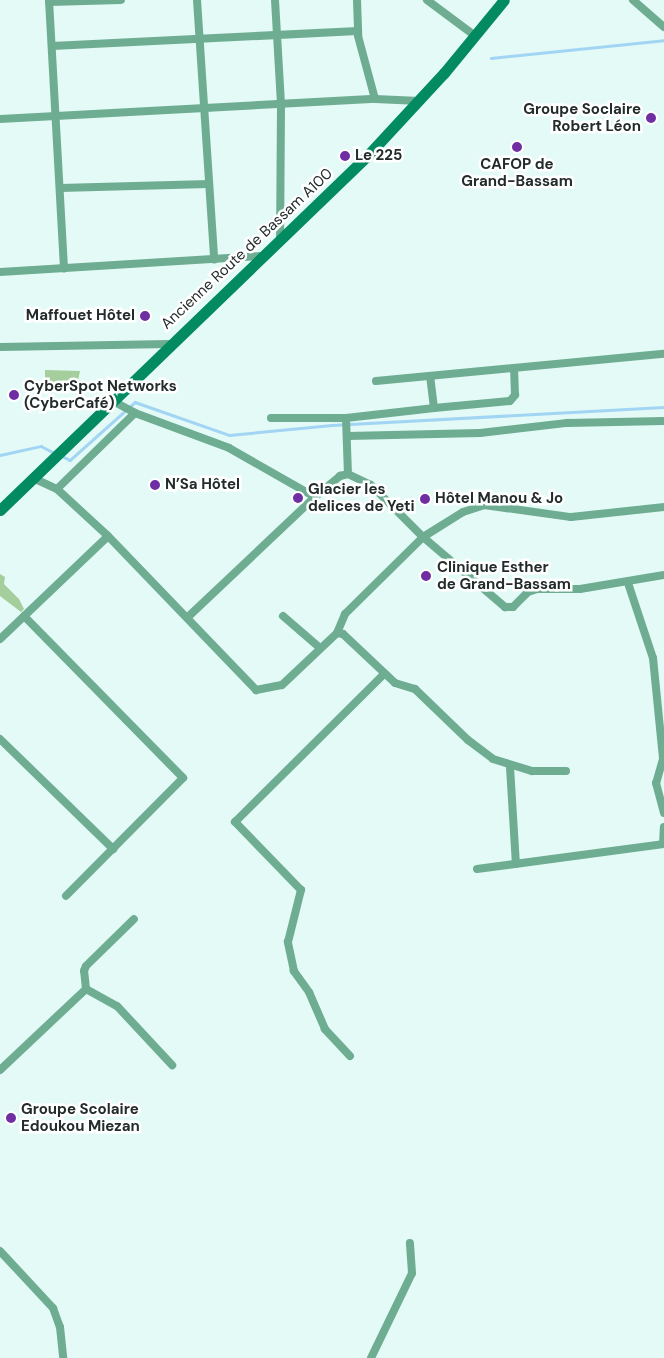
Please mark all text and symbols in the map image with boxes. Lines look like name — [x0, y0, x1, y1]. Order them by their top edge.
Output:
place label: Groupe Soclaire Robert Léon — [523, 100, 641, 135]
marker: Groupe Soclaire Robert Léon — [645, 112, 657, 124]
marker: CAFOP de Grand-Bassam — [511, 141, 523, 153]
place label: Le 225 — [355, 147, 402, 165]
marker: Le 225 — [339, 150, 351, 162]
place label: CAFOP de Grand-Bassam — [461, 155, 573, 190]
street label: Ancienne Route de Bassam A100 — [158, 165, 336, 333]
place label: Maffouet Hôtel — [26, 307, 135, 325]
marker: Maffouet Hôtel — [139, 310, 151, 322]
place label: CyberSpot Networks (CyberCafé) — [24, 377, 177, 412]
marker: CyberSpot Networks (CyberCafé) — [8, 389, 20, 401]
place label: N’Sa Hôtel — [165, 476, 240, 494]
marker: N’Sa Hôtel — [149, 479, 161, 491]
place label: Glacier les delices de Yeti — [308, 480, 415, 515]
place label: Hôtel Manou & Jo — [435, 490, 563, 508]
marker: Glacier les delices de Yeti — [292, 492, 304, 504]
marker: Hôtel Manou & Jo — [419, 493, 431, 505]
place label: Clinique Esther de Grand-Bassam — [437, 558, 571, 593]
marker: Clinique Esther de Grand-Bassam — [419, 569, 433, 583]
place label: Groupe Scolaire Edoukou Miezan — [21, 1100, 140, 1135]
marker: Groupe Scolaire Edoukou Miezan — [5, 1112, 17, 1124]

